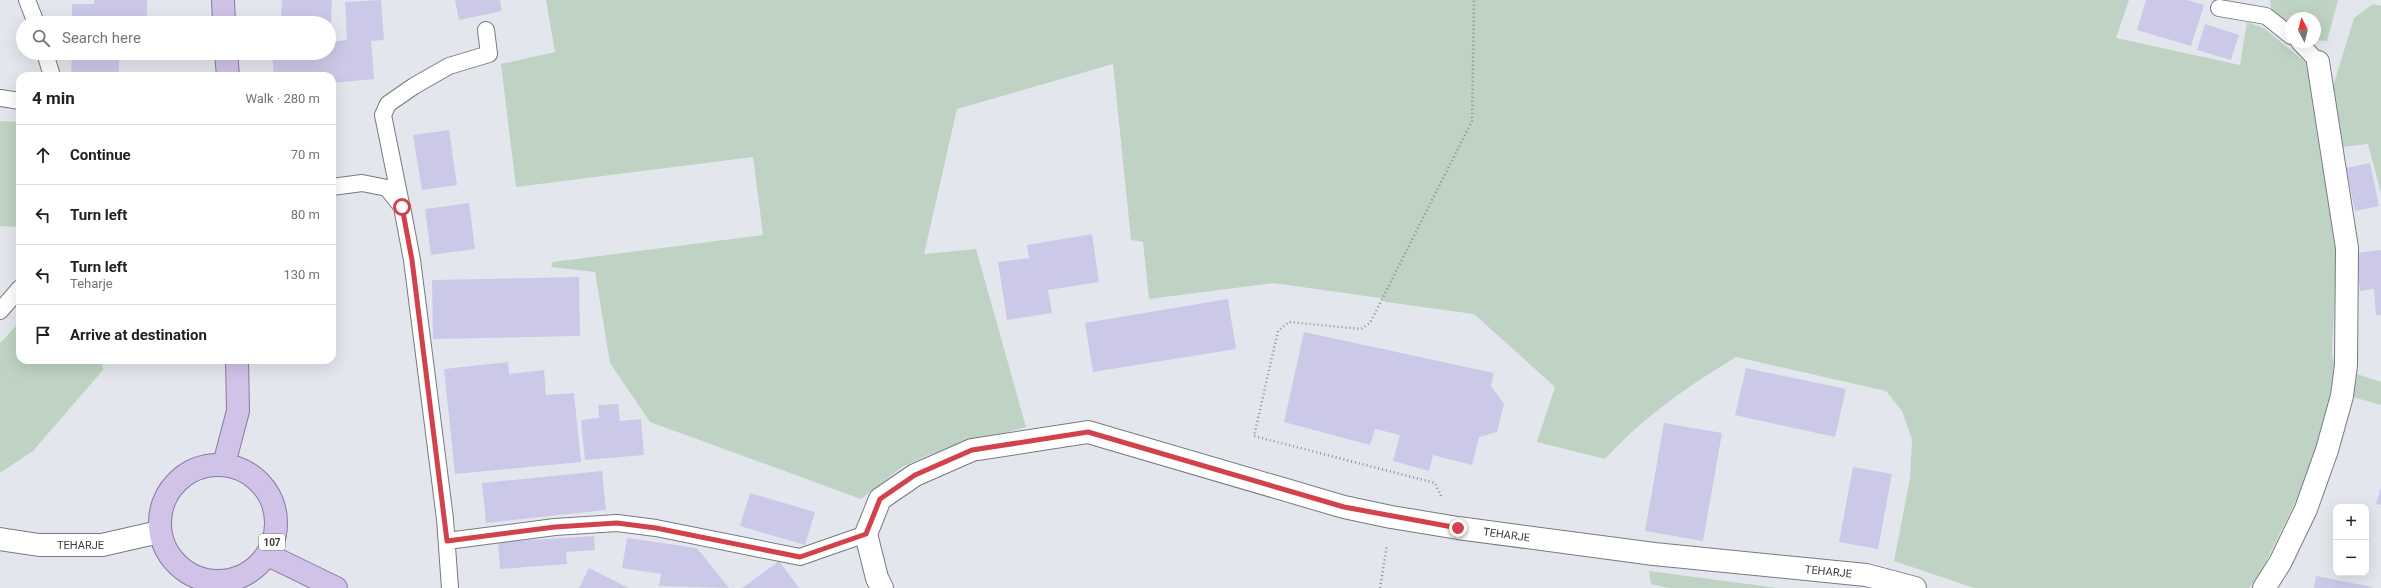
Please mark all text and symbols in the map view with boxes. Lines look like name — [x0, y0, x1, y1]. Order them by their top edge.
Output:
north arrow — [2285, 12, 2321, 48]
search box — [16, 16, 336, 60]
icon: search — [30, 27, 52, 49]
text: Search here — [62, 29, 141, 47]
text: 4 min — [32, 88, 75, 108]
text: Walk · 280 m — [245, 91, 320, 106]
icon: ahead — [32, 144, 54, 166]
text: Continue — [70, 146, 131, 164]
text: 70 m — [291, 147, 320, 162]
route start — [393, 198, 411, 216]
icon: left — [32, 204, 54, 226]
text: Turn left — [70, 206, 127, 224]
text: 80 m — [291, 207, 320, 222]
text: Turn left — [70, 258, 127, 276]
icon: left — [32, 264, 54, 286]
text: 130 m — [283, 267, 320, 282]
text: Teharje — [70, 276, 113, 291]
icon: arrive — [32, 324, 54, 346]
text: Arrive at destination — [70, 326, 207, 344]
map controls — [2333, 504, 2369, 576]
button: + — [2333, 504, 2369, 540]
route end — [1449, 519, 1467, 537]
street label: TEHARJE — [1482, 525, 1531, 544]
road number: 107 — [259, 534, 285, 550]
street label: TEHARJE — [57, 539, 104, 552]
button: − — [2333, 540, 2369, 576]
street label: TEHARJE — [1804, 562, 1853, 580]

